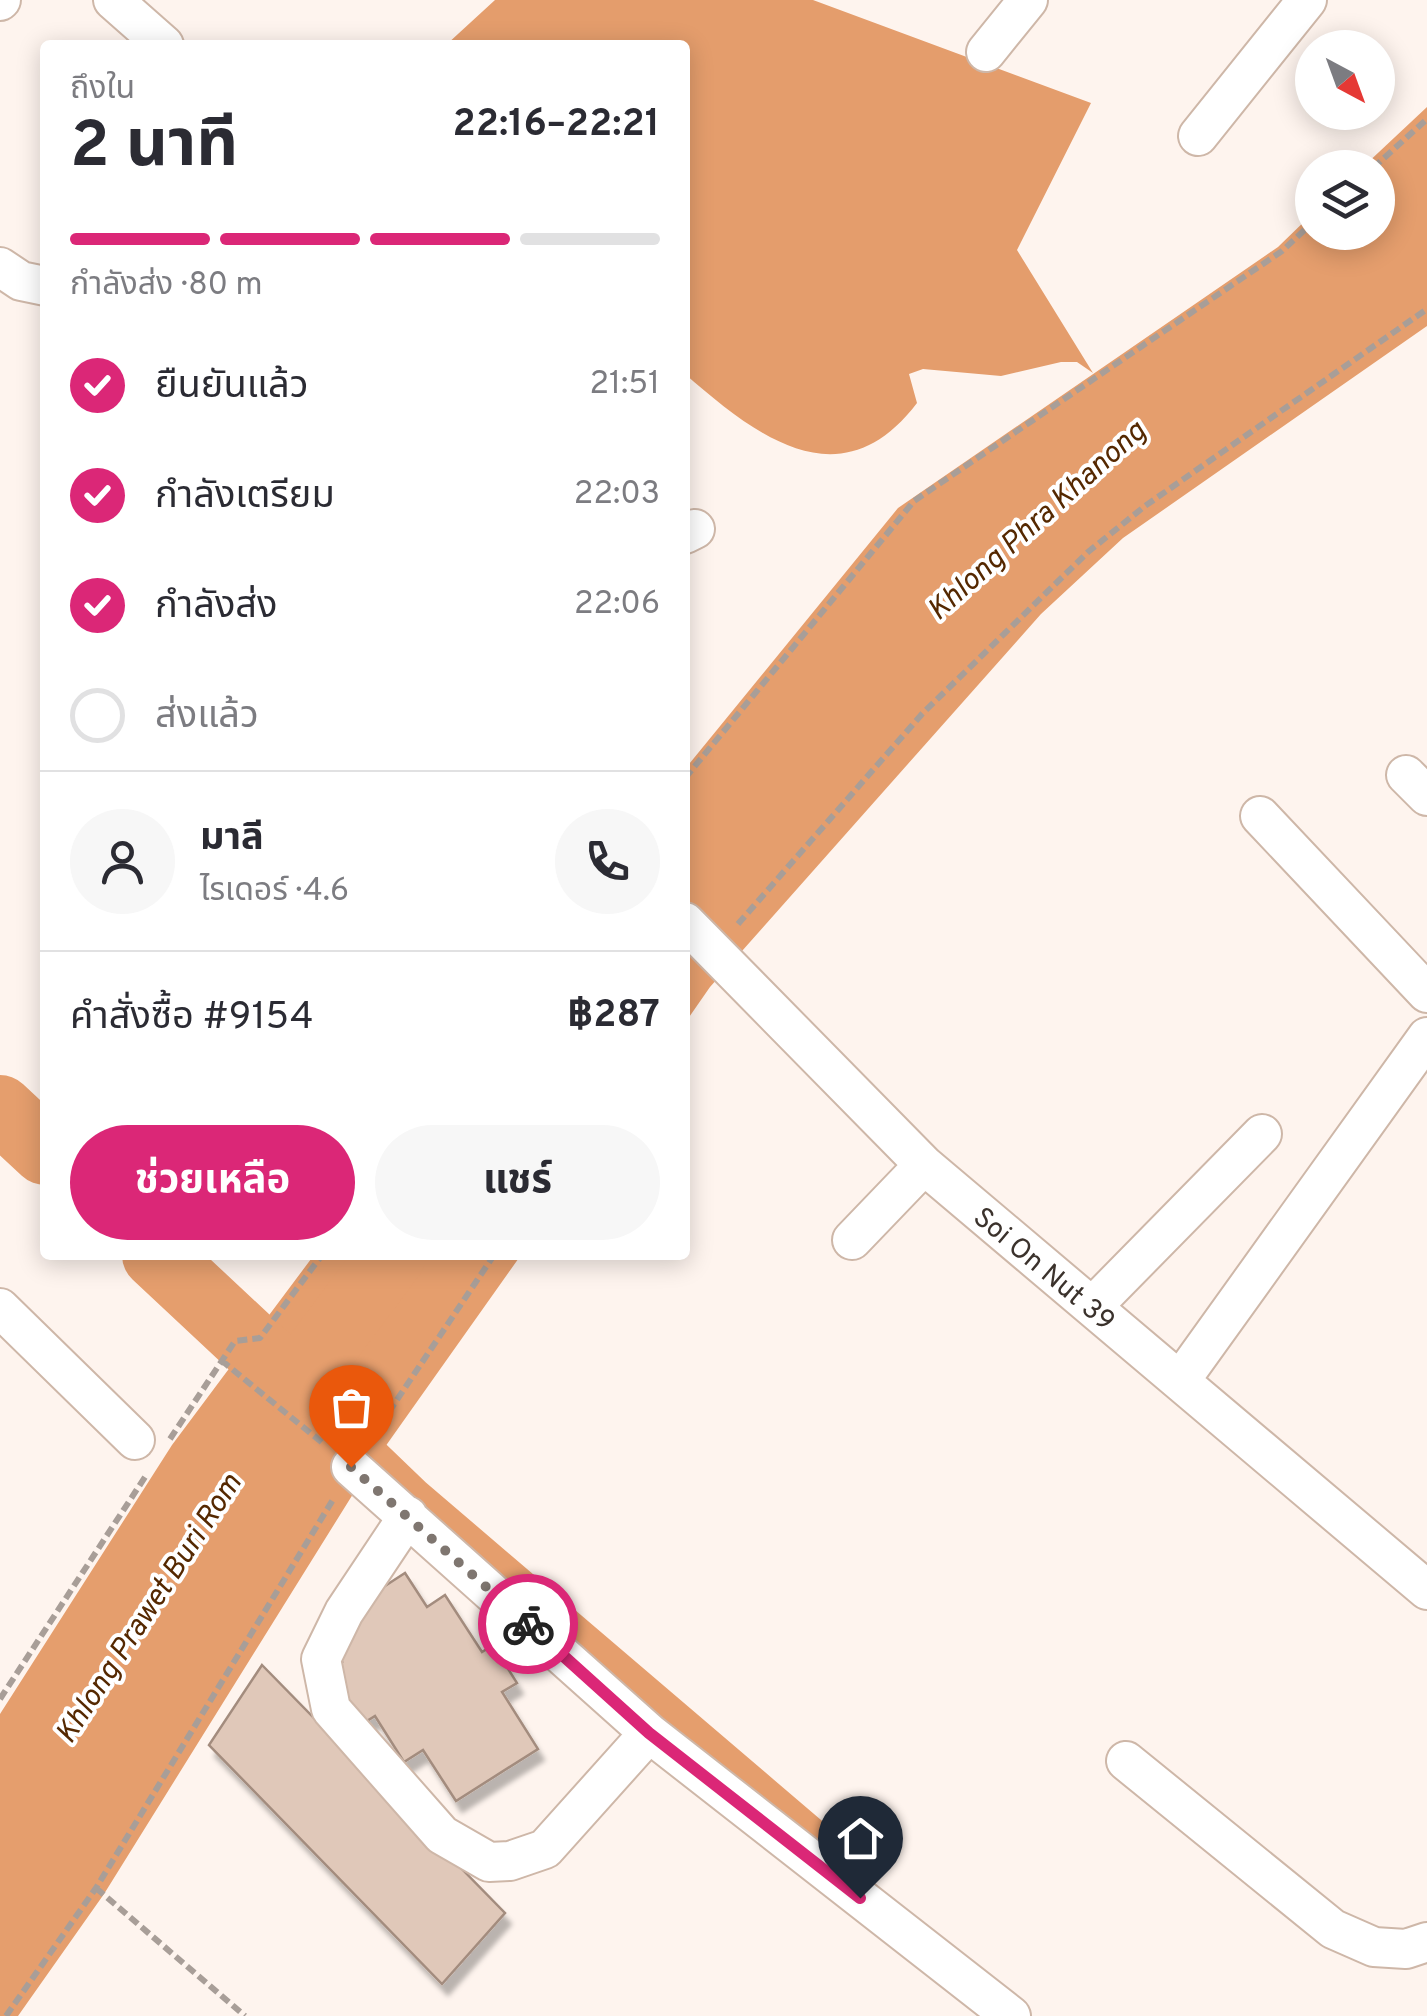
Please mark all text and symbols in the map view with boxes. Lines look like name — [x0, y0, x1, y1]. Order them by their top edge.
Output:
north arrow — [1295, 30, 1395, 130]
map controls — [1295, 30, 1395, 250]
text: ถึงใน — [70, 70, 135, 110]
text: 22:16–22:21 — [453, 101, 660, 150]
text: 2 นาที — [70, 108, 238, 190]
button: layers — [1295, 150, 1395, 250]
text: กำลังส่ง · 80 m — [70, 266, 263, 306]
icon: check — [70, 358, 125, 413]
text: ยืนยันแล้ว — [155, 363, 308, 412]
text: 21:51 — [589, 365, 660, 405]
water label: Khlong Phra Khanong — [921, 413, 1155, 630]
icon: check — [70, 468, 125, 523]
text: กำลังเตรียม — [155, 473, 335, 522]
text: 22:03 — [574, 475, 660, 515]
icon: check — [70, 578, 125, 633]
text: กำลังส่ง — [155, 583, 277, 632]
text: 22:06 — [574, 585, 660, 625]
text: ส่งแล้ว — [155, 693, 259, 742]
button: person — [70, 809, 175, 914]
button: phone — [555, 809, 660, 914]
text: มาลี — [200, 815, 264, 864]
text: ไรเดอร์ · 4.6 — [200, 872, 349, 912]
text: ฿287 — [567, 992, 660, 1041]
text: คำสั่งซื้อ #9154 — [70, 994, 314, 1043]
button: ช่วยเหลือ — [70, 1125, 355, 1240]
button: แชร์ — [375, 1125, 660, 1240]
street label: Soi On Nut 39 — [965, 1201, 1121, 1340]
pin — [309, 1365, 394, 1468]
icon: bag — [324, 1380, 379, 1435]
water label: Khlong Prawet Buri Rom — [49, 1467, 251, 1751]
courier — [478, 1574, 578, 1674]
icon: bike — [501, 1597, 556, 1652]
pin — [818, 1796, 903, 1899]
icon: home — [833, 1811, 888, 1866]

